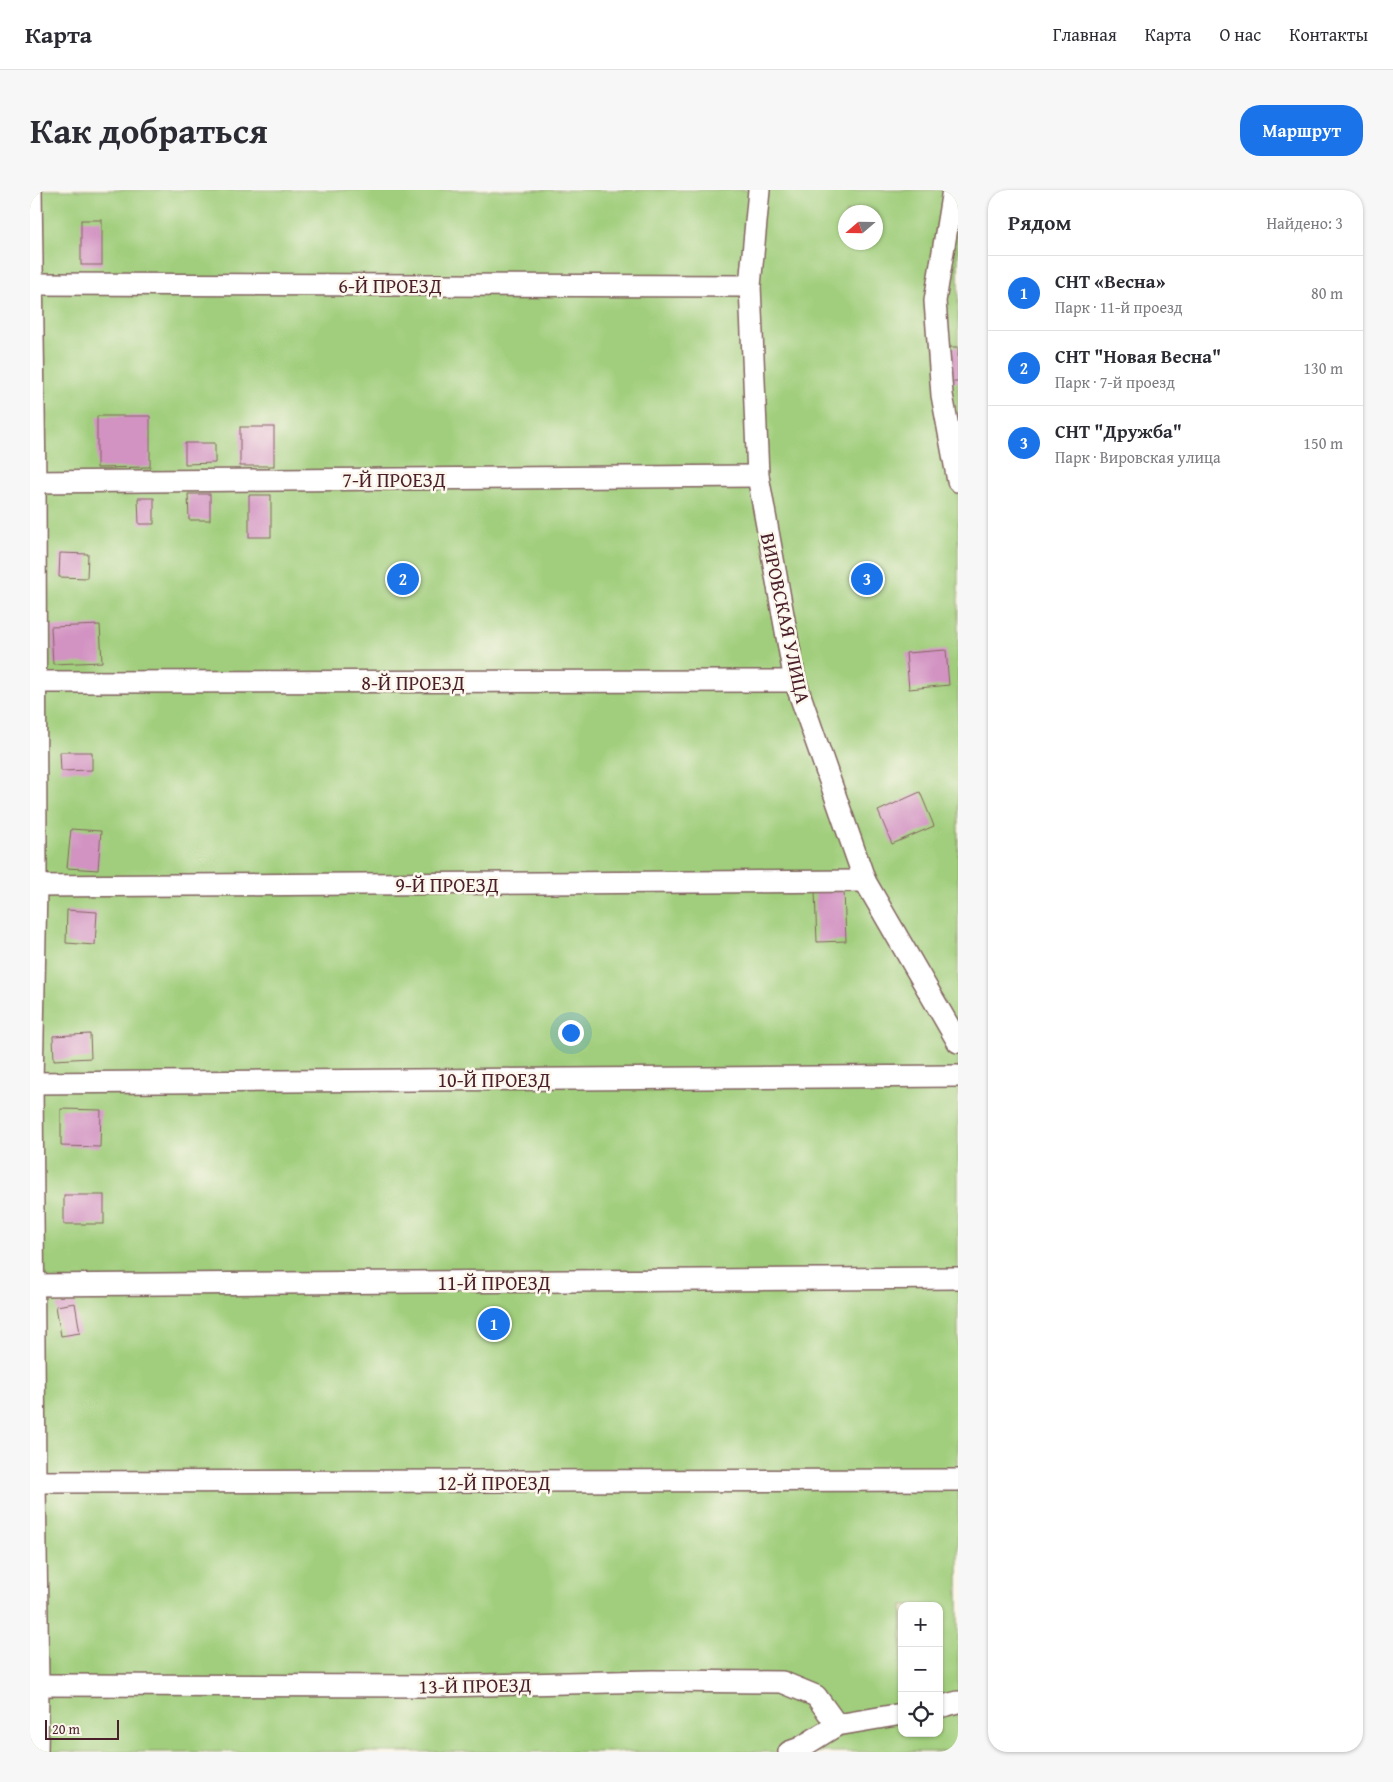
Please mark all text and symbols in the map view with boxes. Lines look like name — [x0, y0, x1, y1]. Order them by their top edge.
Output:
text: Карта — [25, 17, 92, 52]
text: Главная — [1053, 21, 1117, 48]
text: Карта — [1145, 21, 1191, 48]
text: О нас — [1219, 21, 1261, 48]
text: Контакты — [1289, 21, 1368, 48]
text: Как добраться — [30, 105, 268, 156]
button: Маршрут — [1240, 105, 1363, 156]
north arrow — [838, 205, 883, 250]
text: Рядом — [1008, 207, 1071, 238]
text: Найдено: 3 — [1266, 211, 1343, 235]
text: СНТ «Весна» — [1055, 267, 1165, 295]
street label: 6-Й ПРОЕЗД — [338, 271, 442, 300]
text: 1 — [1020, 281, 1028, 305]
text: 80 m — [1311, 281, 1343, 305]
text: Парк · 11-й проезд — [1055, 295, 1183, 319]
text: СНТ "Новая Весна" — [1055, 342, 1221, 370]
text: 2 — [1020, 356, 1028, 380]
text: 130 m — [1303, 356, 1343, 380]
text: Парк · 7-й проезд — [1055, 370, 1175, 394]
text: СНТ "Дружба" — [1055, 417, 1182, 445]
text: 3 — [1020, 431, 1028, 455]
text: 150 m — [1303, 431, 1343, 455]
text: Парк · Вировская улица — [1055, 445, 1221, 469]
street label: 7-Й ПРОЕЗД — [342, 465, 446, 494]
street label: ВИРОВСКАЯ УЛИЦА — [754, 530, 818, 706]
pin: 2 — [387, 560, 419, 598]
pin: 3 — [851, 560, 883, 598]
street label: 8-Й ПРОЕЗД — [361, 668, 465, 697]
street label: 9-Й ПРОЕЗД — [395, 870, 499, 899]
your location — [558, 1020, 584, 1046]
street label: 10-Й ПРОЕЗД — [437, 1065, 551, 1094]
street label: 11-Й ПРОЕЗД — [437, 1268, 551, 1297]
pin: 1 — [478, 1305, 510, 1343]
street label: 12-Й ПРОЕЗД — [437, 1468, 551, 1497]
map controls — [898, 1602, 943, 1737]
button: + — [898, 1602, 943, 1647]
button: − — [898, 1647, 943, 1692]
street label: 13-Й ПРОЕЗД — [418, 1670, 532, 1700]
button: locate — [898, 1692, 943, 1737]
scale bar — [45, 1717, 119, 1740]
text: 20 m — [52, 1719, 80, 1739]

